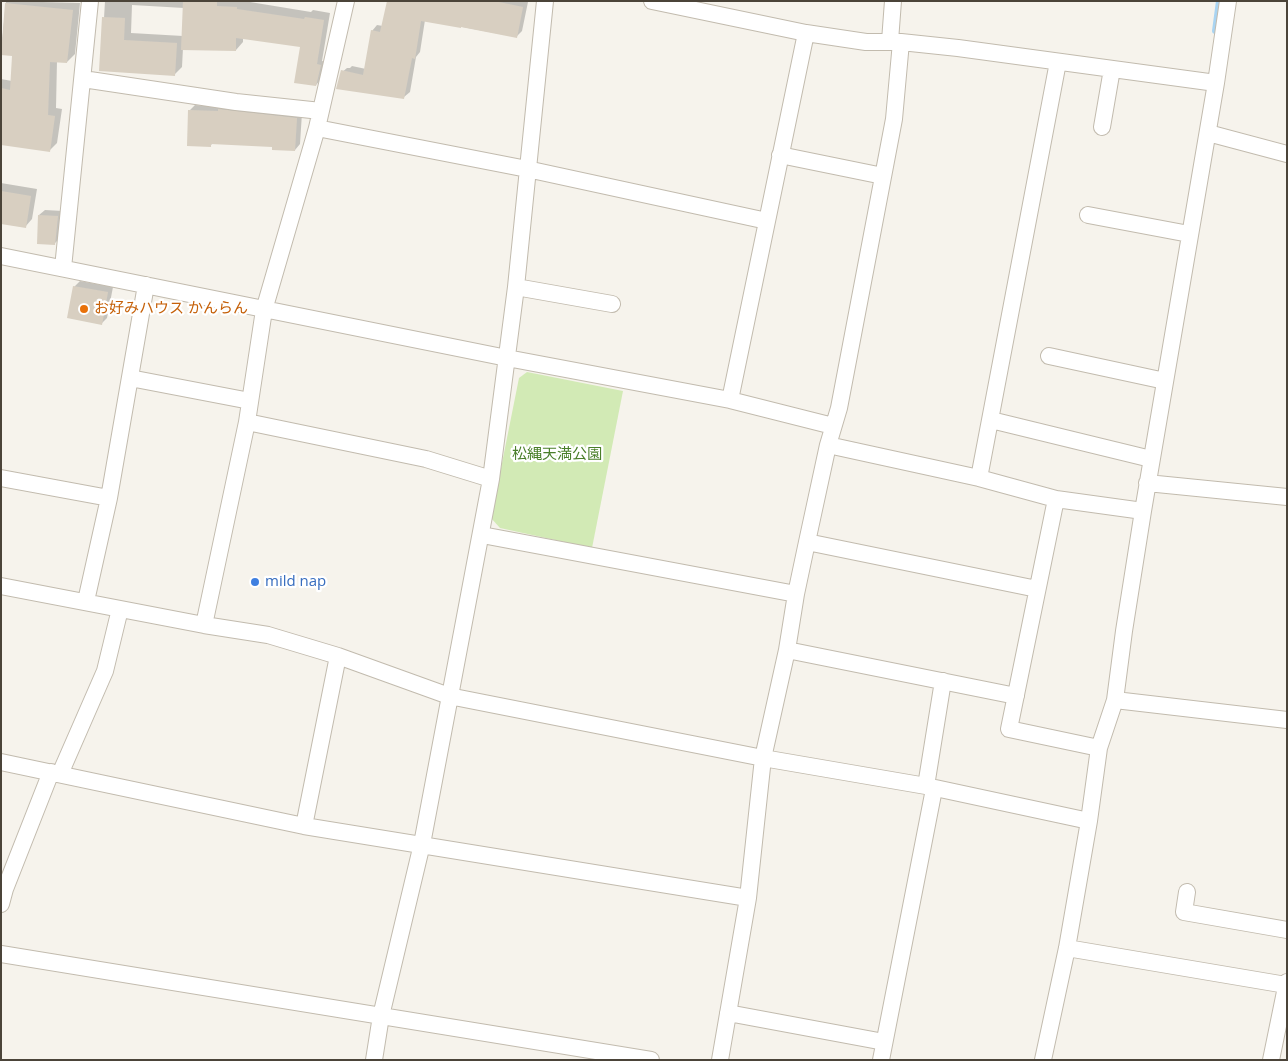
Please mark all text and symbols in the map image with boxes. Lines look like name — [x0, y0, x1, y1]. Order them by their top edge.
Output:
place label: お好みハウス かんらん — [94, 300, 248, 318]
marker: お好みハウス かんらん — [78, 303, 90, 315]
park label: 松縄天満公園 — [512, 446, 602, 464]
place label: mild nap — [265, 573, 326, 591]
marker: mild nap — [249, 576, 261, 588]

